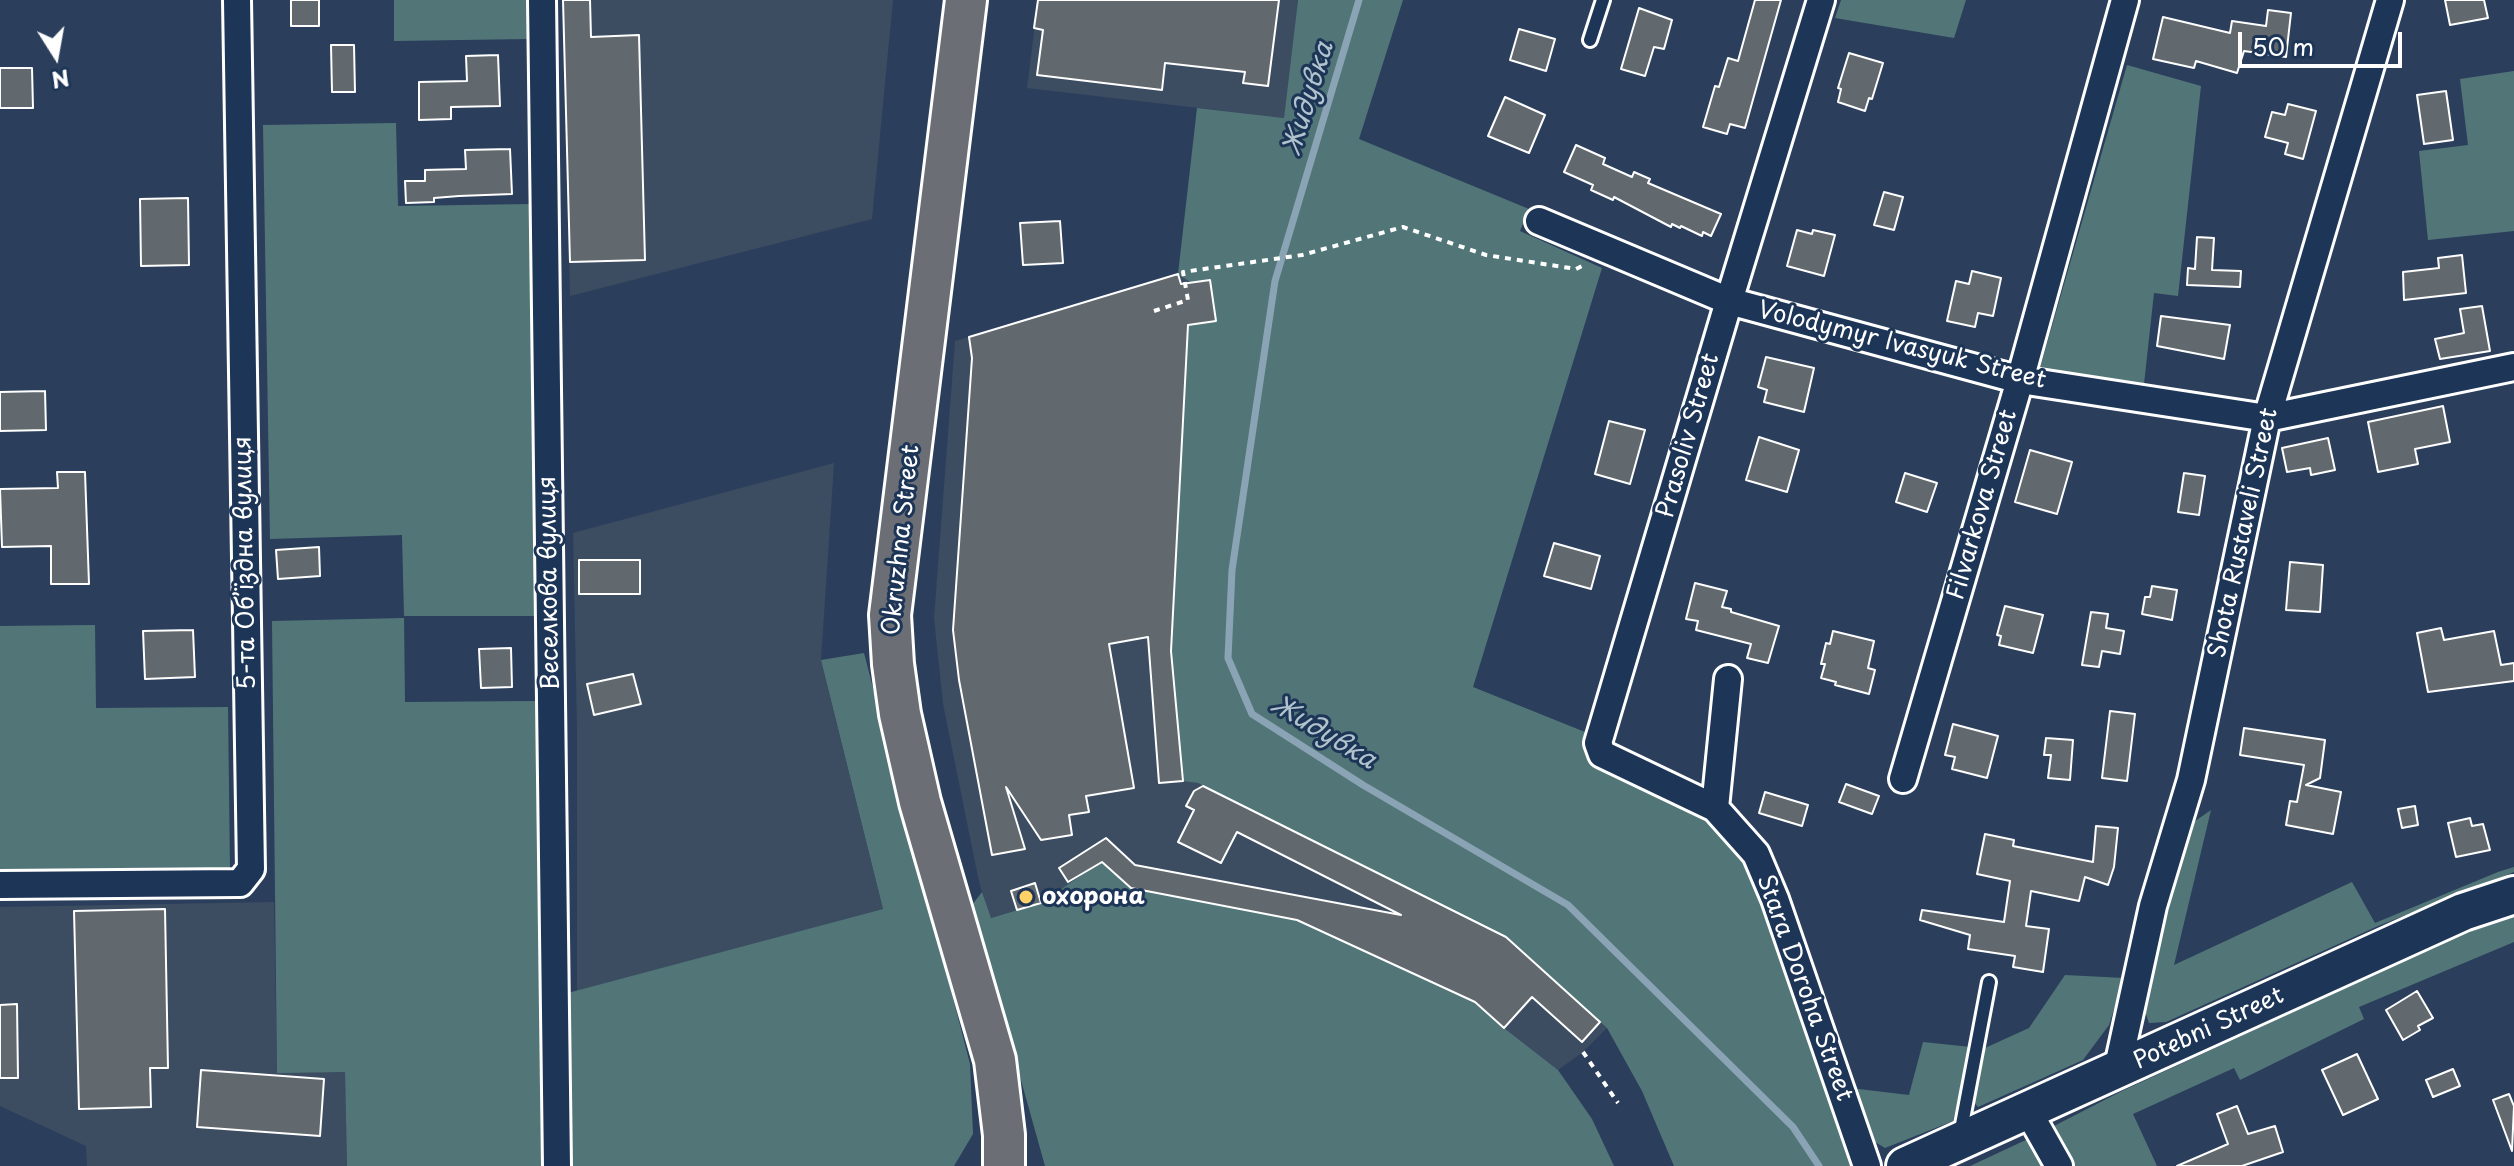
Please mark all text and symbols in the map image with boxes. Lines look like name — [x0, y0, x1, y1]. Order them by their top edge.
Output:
north arrow — [16, 16, 96, 96]
scale bar — [2242, 16, 2406, 66]
text: 50 m — [2252, 28, 2314, 64]
water label: Жидувка — [1277, 38, 1341, 160]
text: N — [49, 62, 72, 98]
street label: Volodymyr Ivasyuk Street — [1755, 296, 2049, 396]
street label: Prasoliv Street — [1652, 350, 1726, 522]
street label: Shota Rustaveli Street — [2203, 405, 2285, 661]
street label: Filvarkova Street — [1942, 407, 2024, 603]
street label: 5-та Обʼїздна вулиця — [229, 436, 263, 690]
street label: Okruzhna Street — [878, 443, 926, 637]
street label: Веселкова вулиця — [534, 476, 566, 690]
water label: Жидувка — [1265, 689, 1381, 777]
street label: Stara Doroha Street — [1750, 871, 1858, 1105]
place label: охорона — [1042, 883, 1145, 911]
marker: охорона — [1017, 888, 1035, 906]
street label: Potebni Street — [2129, 982, 2289, 1076]

